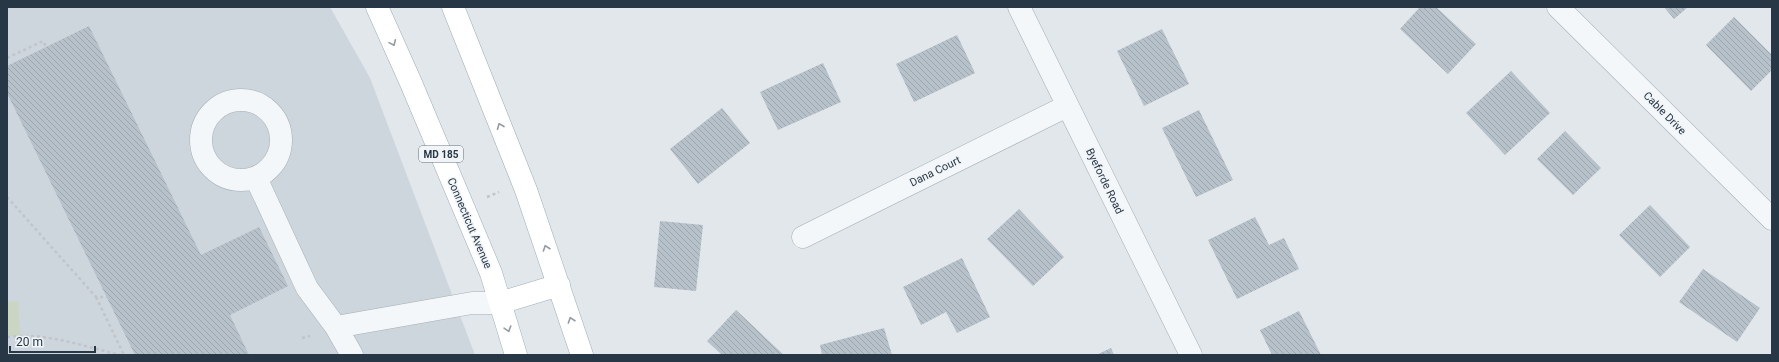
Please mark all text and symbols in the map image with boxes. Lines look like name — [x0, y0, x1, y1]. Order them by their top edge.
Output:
one-way arrow — [388, 38, 396, 46]
street label: Cable Drive — [1641, 89, 1689, 138]
one-way arrow — [497, 123, 505, 130]
road number: MD 185 — [419, 146, 463, 162]
street label: Byeforde Road — [1083, 146, 1126, 216]
street label: Dana Court — [908, 153, 963, 189]
street label: Connecticut Avenue — [444, 176, 495, 271]
one-way arrow — [542, 245, 551, 252]
one-way arrow — [567, 316, 576, 323]
one-way arrow — [503, 325, 512, 332]
scale bar — [10, 328, 95, 354]
text: 20 m — [16, 335, 43, 349]

